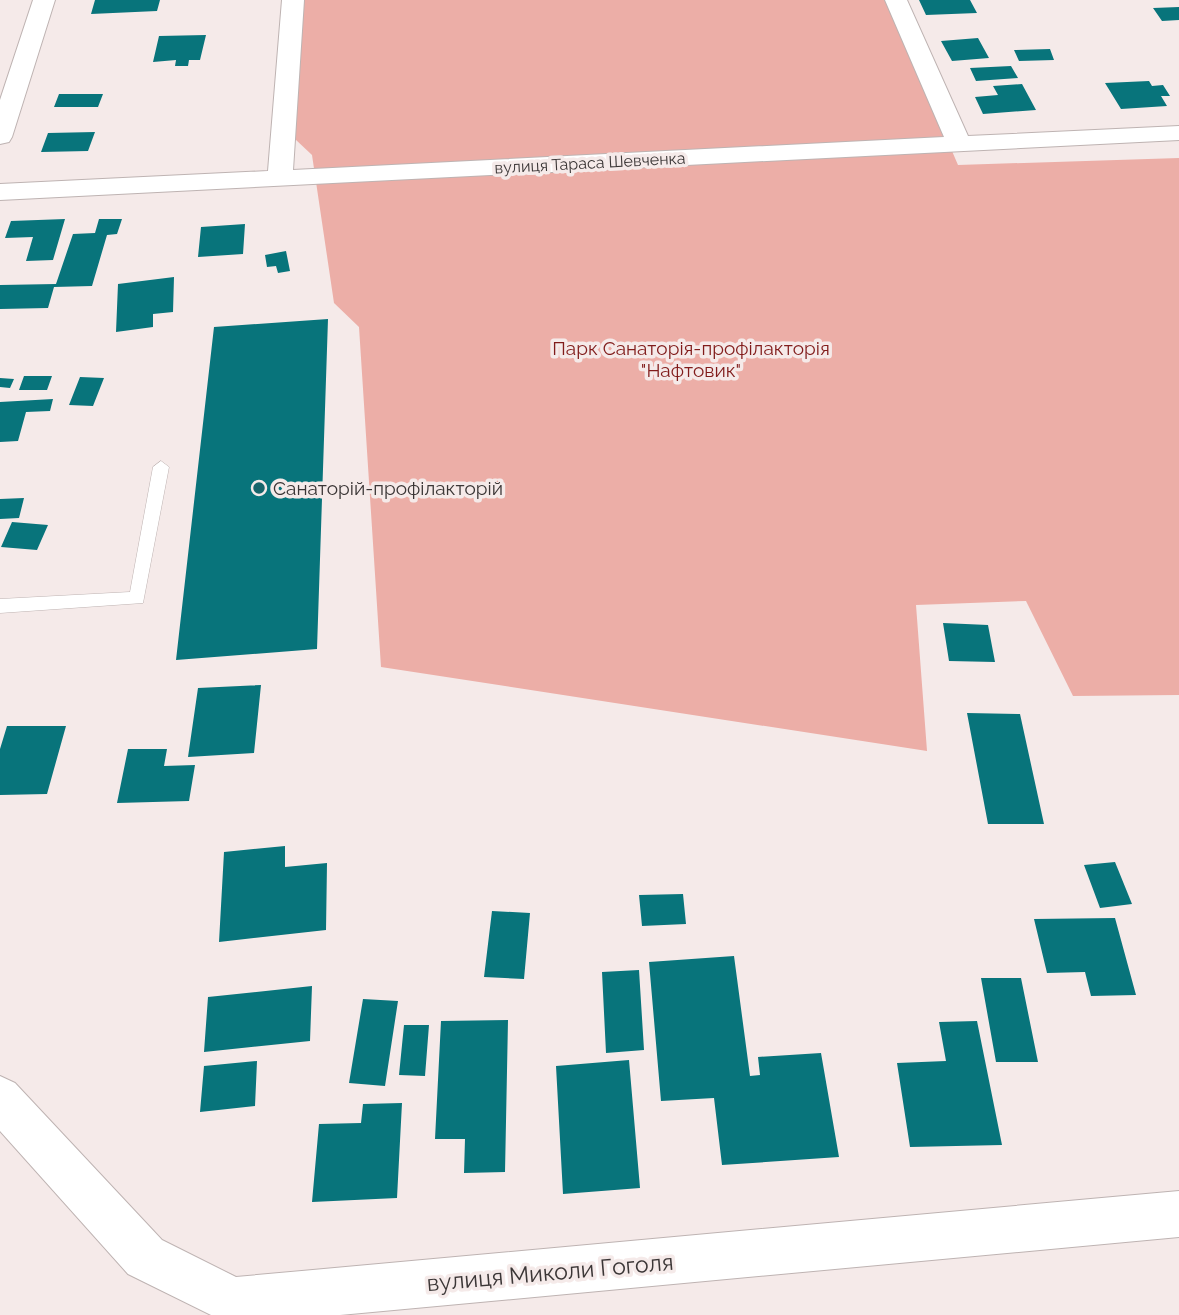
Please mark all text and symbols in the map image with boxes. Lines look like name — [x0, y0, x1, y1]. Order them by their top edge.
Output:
street label: вулиця Тараса Шевченка — [494, 149, 686, 177]
park label: Парк Санаторія-профілакторія "Нафтовик" — [552, 337, 830, 381]
place label: Санаторій-профілакторій — [273, 477, 503, 499]
marker: Санаторій-профілакторій — [251, 480, 267, 496]
street label: вулиця Миколи Гоголя — [425, 1248, 675, 1296]

